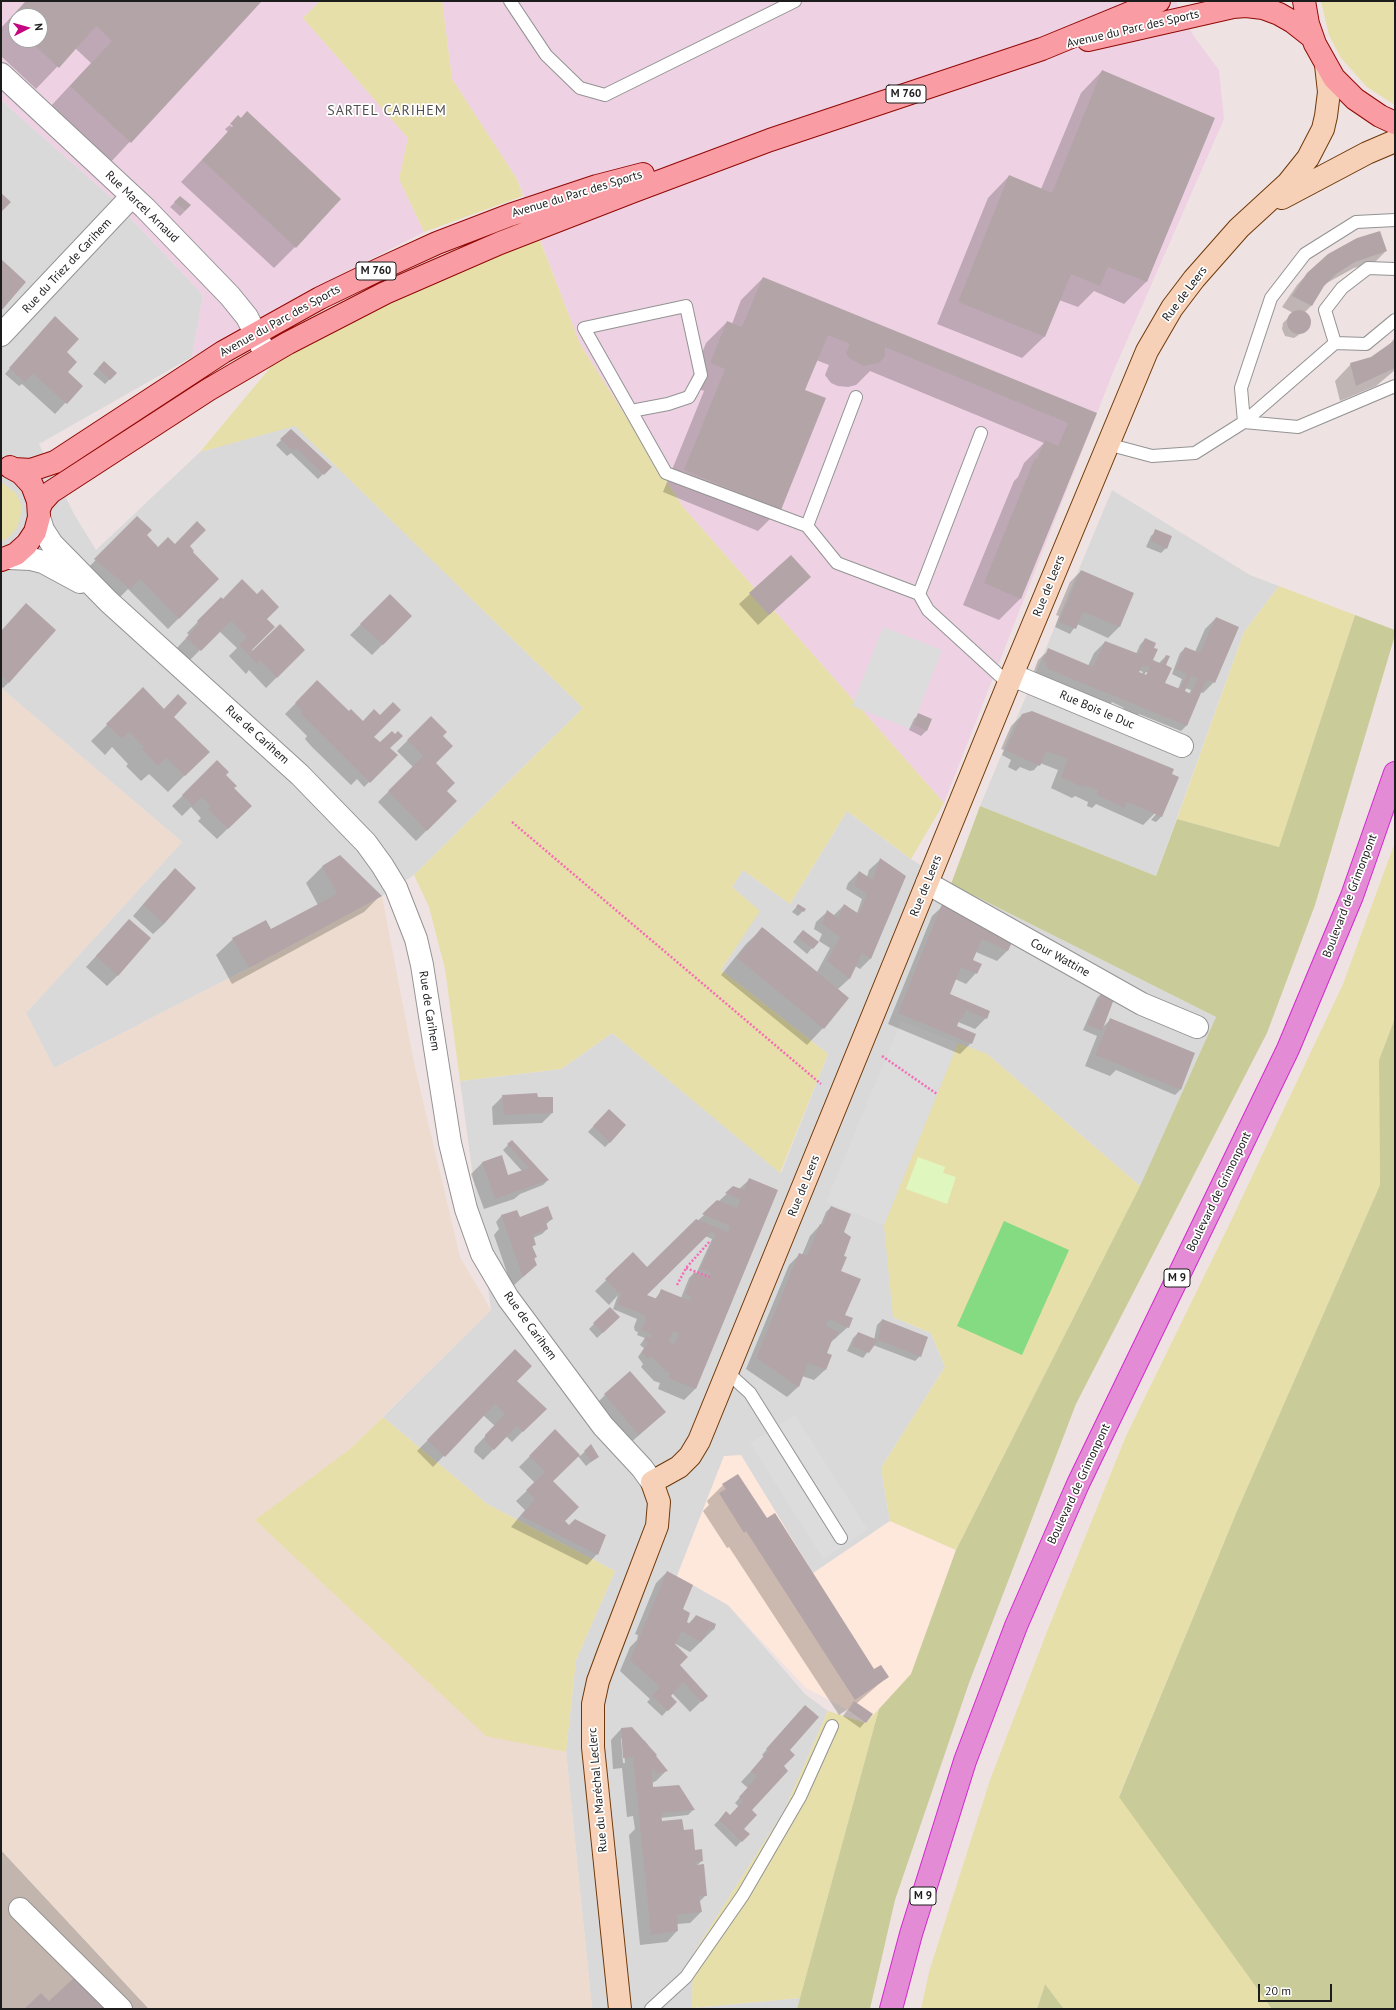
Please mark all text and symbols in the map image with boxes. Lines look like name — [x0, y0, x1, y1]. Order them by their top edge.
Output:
street label: Avenue du Parc des Sports — [1065, 7, 1201, 51]
north arrow — [8, 8, 48, 48]
text: N — [32, 23, 46, 31]
road number: M 760 — [886, 85, 926, 103]
district label: SARTEL CARIHEM — [327, 103, 447, 119]
street label: Avenue du Parc des Sports — [510, 167, 644, 221]
street label: Rue Marcel Arnaud — [102, 168, 182, 246]
street label: Rue du Triez de Carihem — [19, 216, 115, 316]
road number: M 760 — [356, 262, 396, 280]
street label: Rue de Leers — [1160, 264, 1210, 324]
street label: Avenue du Parc des Sports — [217, 282, 343, 360]
street label: Rue de Leers — [1030, 553, 1068, 619]
street label: Rue Bois le Duc — [1057, 688, 1137, 732]
street label: Rue de Carihem — [222, 703, 292, 767]
street label: Boulevard de Grimonpont — [1320, 832, 1380, 960]
street label: Rue de Leers — [907, 853, 945, 919]
street label: Cour Wattine — [1028, 936, 1092, 980]
street label: Rue de Carihem — [416, 970, 442, 1052]
street label: Boulevard de Grimonpont — [1184, 1130, 1254, 1254]
street label: Rue de Leers — [785, 1153, 823, 1219]
road number: M 9 — [1164, 1269, 1190, 1287]
street label: Rue de Carihem — [500, 1289, 560, 1363]
street label: Boulevard de Grimonpont — [1045, 1421, 1113, 1547]
street label: Rue du Maréchal Leclerc — [585, 1727, 611, 1853]
road number: M 9 — [910, 1887, 936, 1905]
scale bar — [1260, 1976, 1334, 2002]
text: 20 m — [1265, 1983, 1291, 1998]

